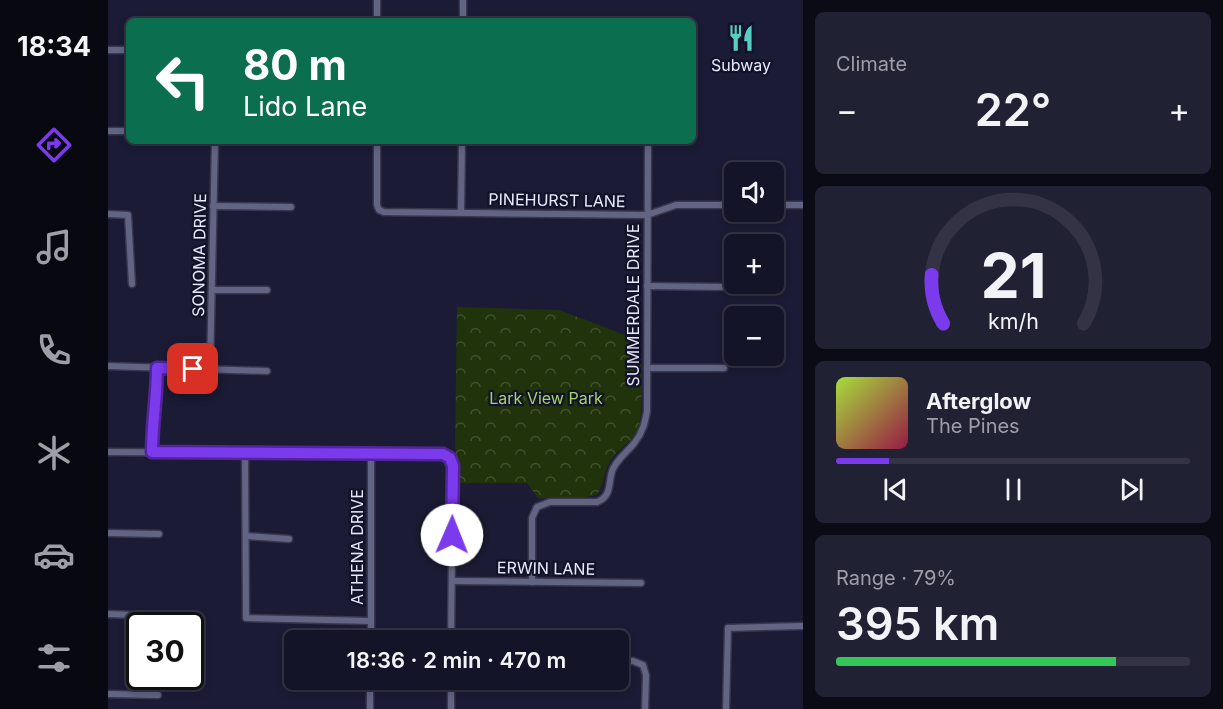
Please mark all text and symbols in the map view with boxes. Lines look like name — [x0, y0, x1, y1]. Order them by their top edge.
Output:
restaurant icon: Subway — [726, 23, 756, 53]
text: 18:34 — [17, 30, 91, 63]
text: 80 m — [243, 39, 347, 90]
icon: left — [144, 42, 222, 120]
text: Climate — [836, 52, 907, 76]
place label: Subway — [711, 55, 771, 75]
text: 22° — [975, 82, 1051, 137]
text: Lido Lane — [243, 90, 367, 123]
text: − — [836, 90, 858, 130]
text: + — [1168, 90, 1190, 130]
icon: directions — [33, 124, 75, 166]
map controls — [724, 162, 784, 366]
button: sound — [724, 162, 784, 222]
street label: PINEHURST LANE — [488, 189, 626, 211]
street label: SONOMA DRIVE — [188, 193, 210, 317]
street label: SUMMERDALE DRIVE — [623, 224, 643, 387]
icon: music — [33, 226, 75, 268]
button: + — [724, 234, 784, 294]
text: 21 — [980, 239, 1046, 314]
button: − — [724, 306, 784, 366]
text: km/h — [988, 309, 1038, 335]
icon: phone — [33, 329, 75, 371]
pin — [167, 343, 218, 394]
icon: arrive — [176, 352, 209, 385]
park label: Lark View Park — [489, 388, 603, 408]
text: Afterglow — [926, 388, 1031, 414]
text: The Pines — [926, 414, 1020, 438]
icon: climate — [33, 432, 75, 474]
icon: previous — [879, 473, 912, 506]
icon: pause — [997, 473, 1030, 506]
icon: next — [1115, 473, 1148, 506]
street label: ATHENA DRIVE — [347, 489, 367, 605]
position arrow — [420, 503, 484, 567]
icon: car — [33, 534, 75, 576]
street label: ERWIN LANE — [497, 557, 595, 579]
text: Range · 79% — [836, 566, 956, 590]
text: 395 km — [836, 596, 999, 651]
speed limit sign: 30 — [126, 612, 204, 690]
icon: filters — [33, 637, 75, 679]
text: 18:36 · 2 min · 470 m — [347, 647, 566, 673]

